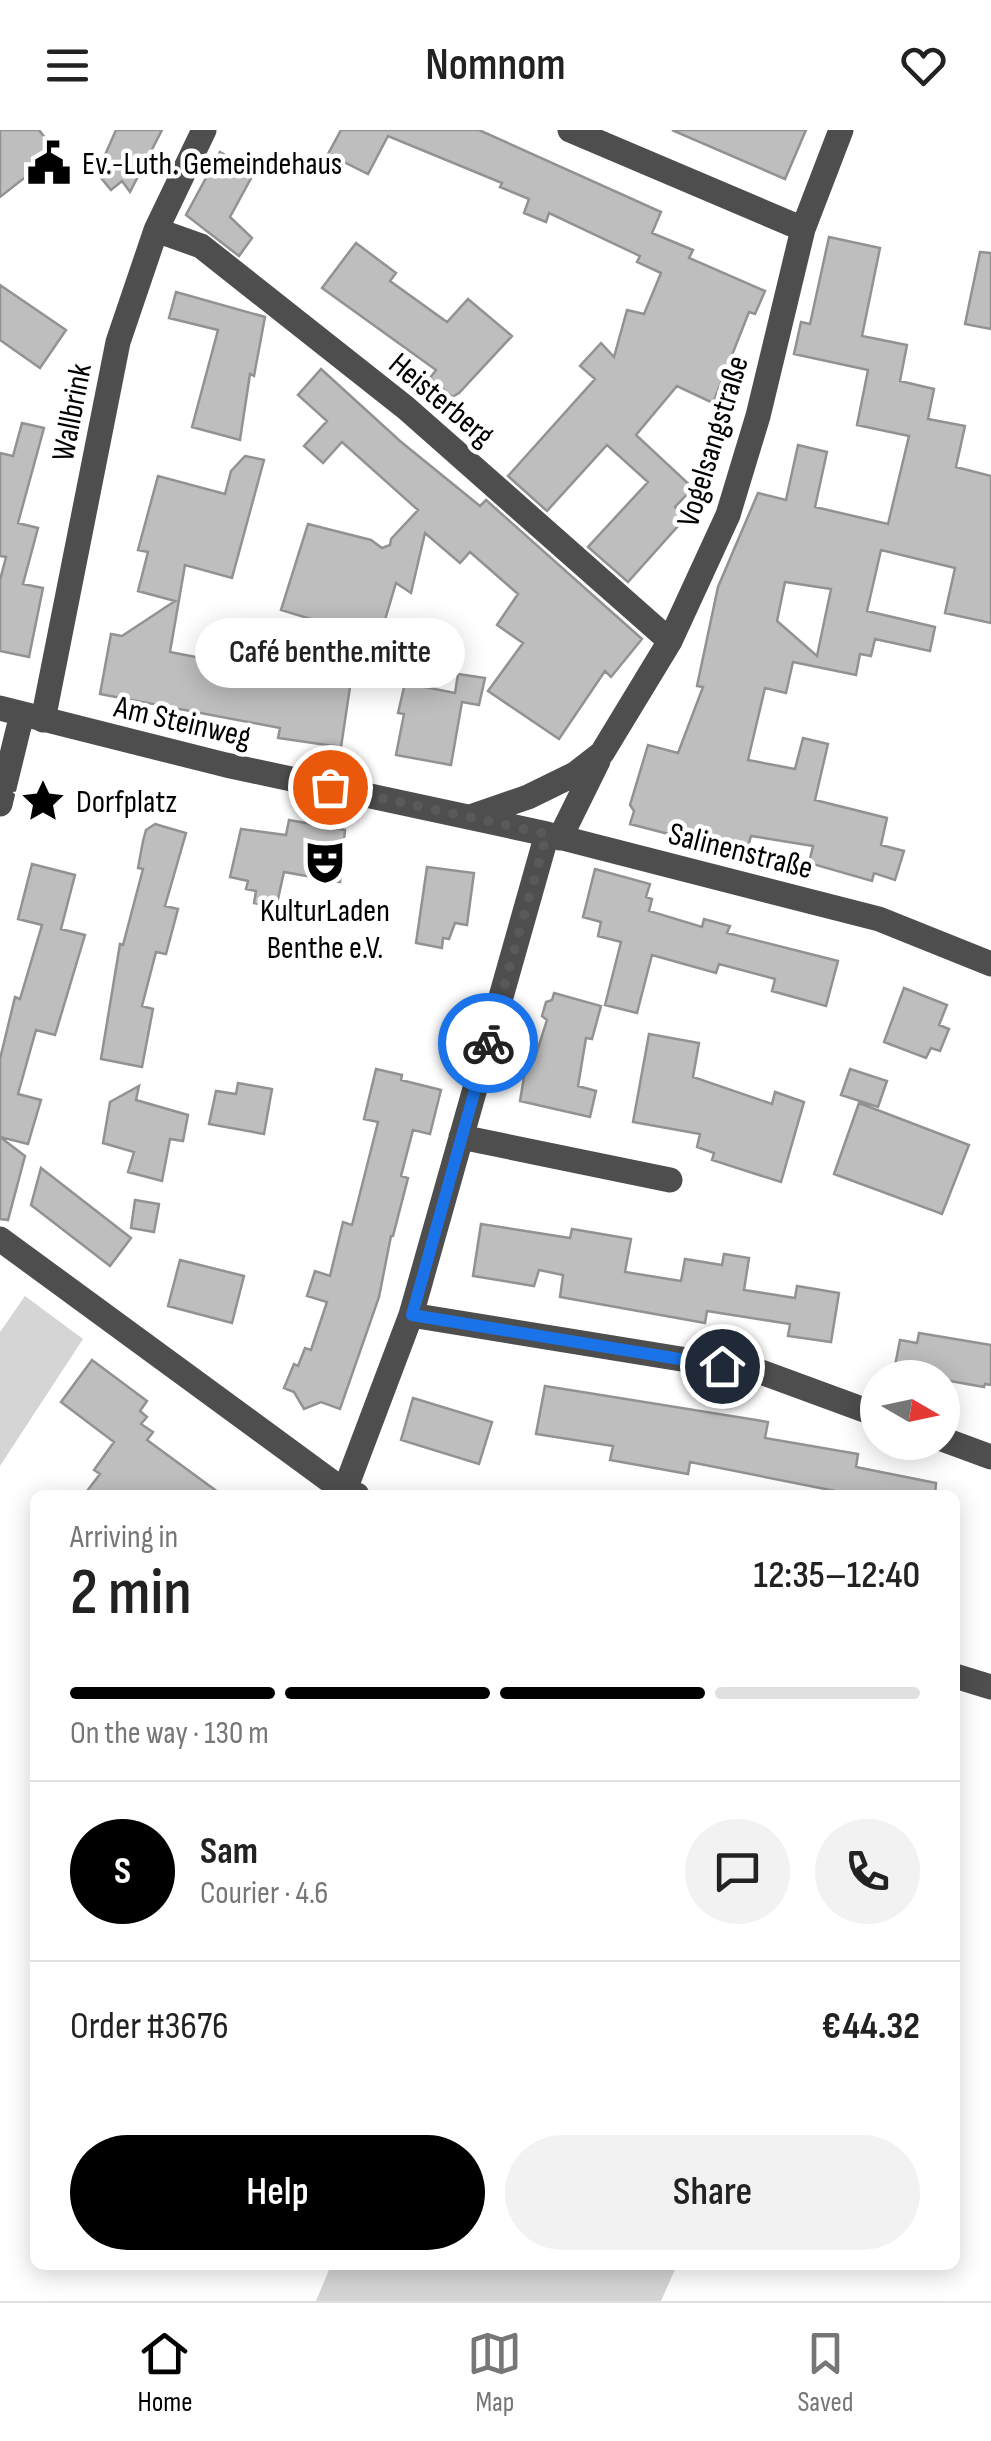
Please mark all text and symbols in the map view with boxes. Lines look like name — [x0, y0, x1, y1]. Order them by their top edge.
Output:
icon: menu — [40, 38, 95, 93]
text: Nomnom — [425, 38, 566, 93]
icon: heart — [896, 38, 951, 93]
public building icon: Ev.-Luth. Gemeindehaus — [25, 139, 73, 187]
place label: Ev.-Luth. Gemeindehaus — [82, 145, 342, 184]
street label: Heisterberg — [380, 345, 502, 455]
street label: Vogelsangstraße — [669, 351, 758, 532]
street label: Wallbrink — [44, 360, 101, 464]
callout: Café benthe.mitte — [195, 617, 465, 687]
text: Café benthe.mitte — [229, 633, 431, 672]
street label: Am Steinweg — [110, 688, 255, 757]
pin — [288, 745, 373, 830]
icon: bag — [303, 760, 358, 815]
place icon: Dorfplatz — [19, 777, 67, 825]
place label: Dorfplatz — [76, 783, 177, 822]
street label: Salinenstraße — [664, 815, 817, 888]
theatre icon: KulturLaden Benthe e.V. — [301, 838, 349, 886]
place label: KulturLaden Benthe e.V. — [260, 892, 390, 968]
courier — [438, 993, 538, 1093]
icon: bike — [461, 1016, 516, 1071]
pin — [680, 1324, 765, 1409]
icon: home — [695, 1339, 750, 1394]
north arrow — [860, 1360, 960, 1460]
map controls — [860, 1360, 960, 1460]
text: Arriving in — [70, 1518, 178, 1557]
text: 12:35–12:40 — [754, 1553, 920, 1598]
text: 2 min — [70, 1555, 192, 1633]
text: On the way · 130 m — [70, 1714, 269, 1753]
button: chat — [685, 1819, 790, 1924]
button: phone — [815, 1819, 920, 1924]
text: Sam — [200, 1829, 258, 1874]
text: S — [114, 1849, 131, 1894]
text: Courier · 4.6 — [200, 1874, 328, 1913]
text: Order #3676 — [70, 2004, 229, 2049]
text: €44.32 — [822, 2004, 920, 2049]
button: Help — [70, 2135, 485, 2250]
button: Share — [505, 2135, 920, 2250]
tab: Home — [137, 2326, 193, 2419]
tab: Map — [467, 2326, 522, 2419]
tab: Saved — [797, 2326, 854, 2419]

